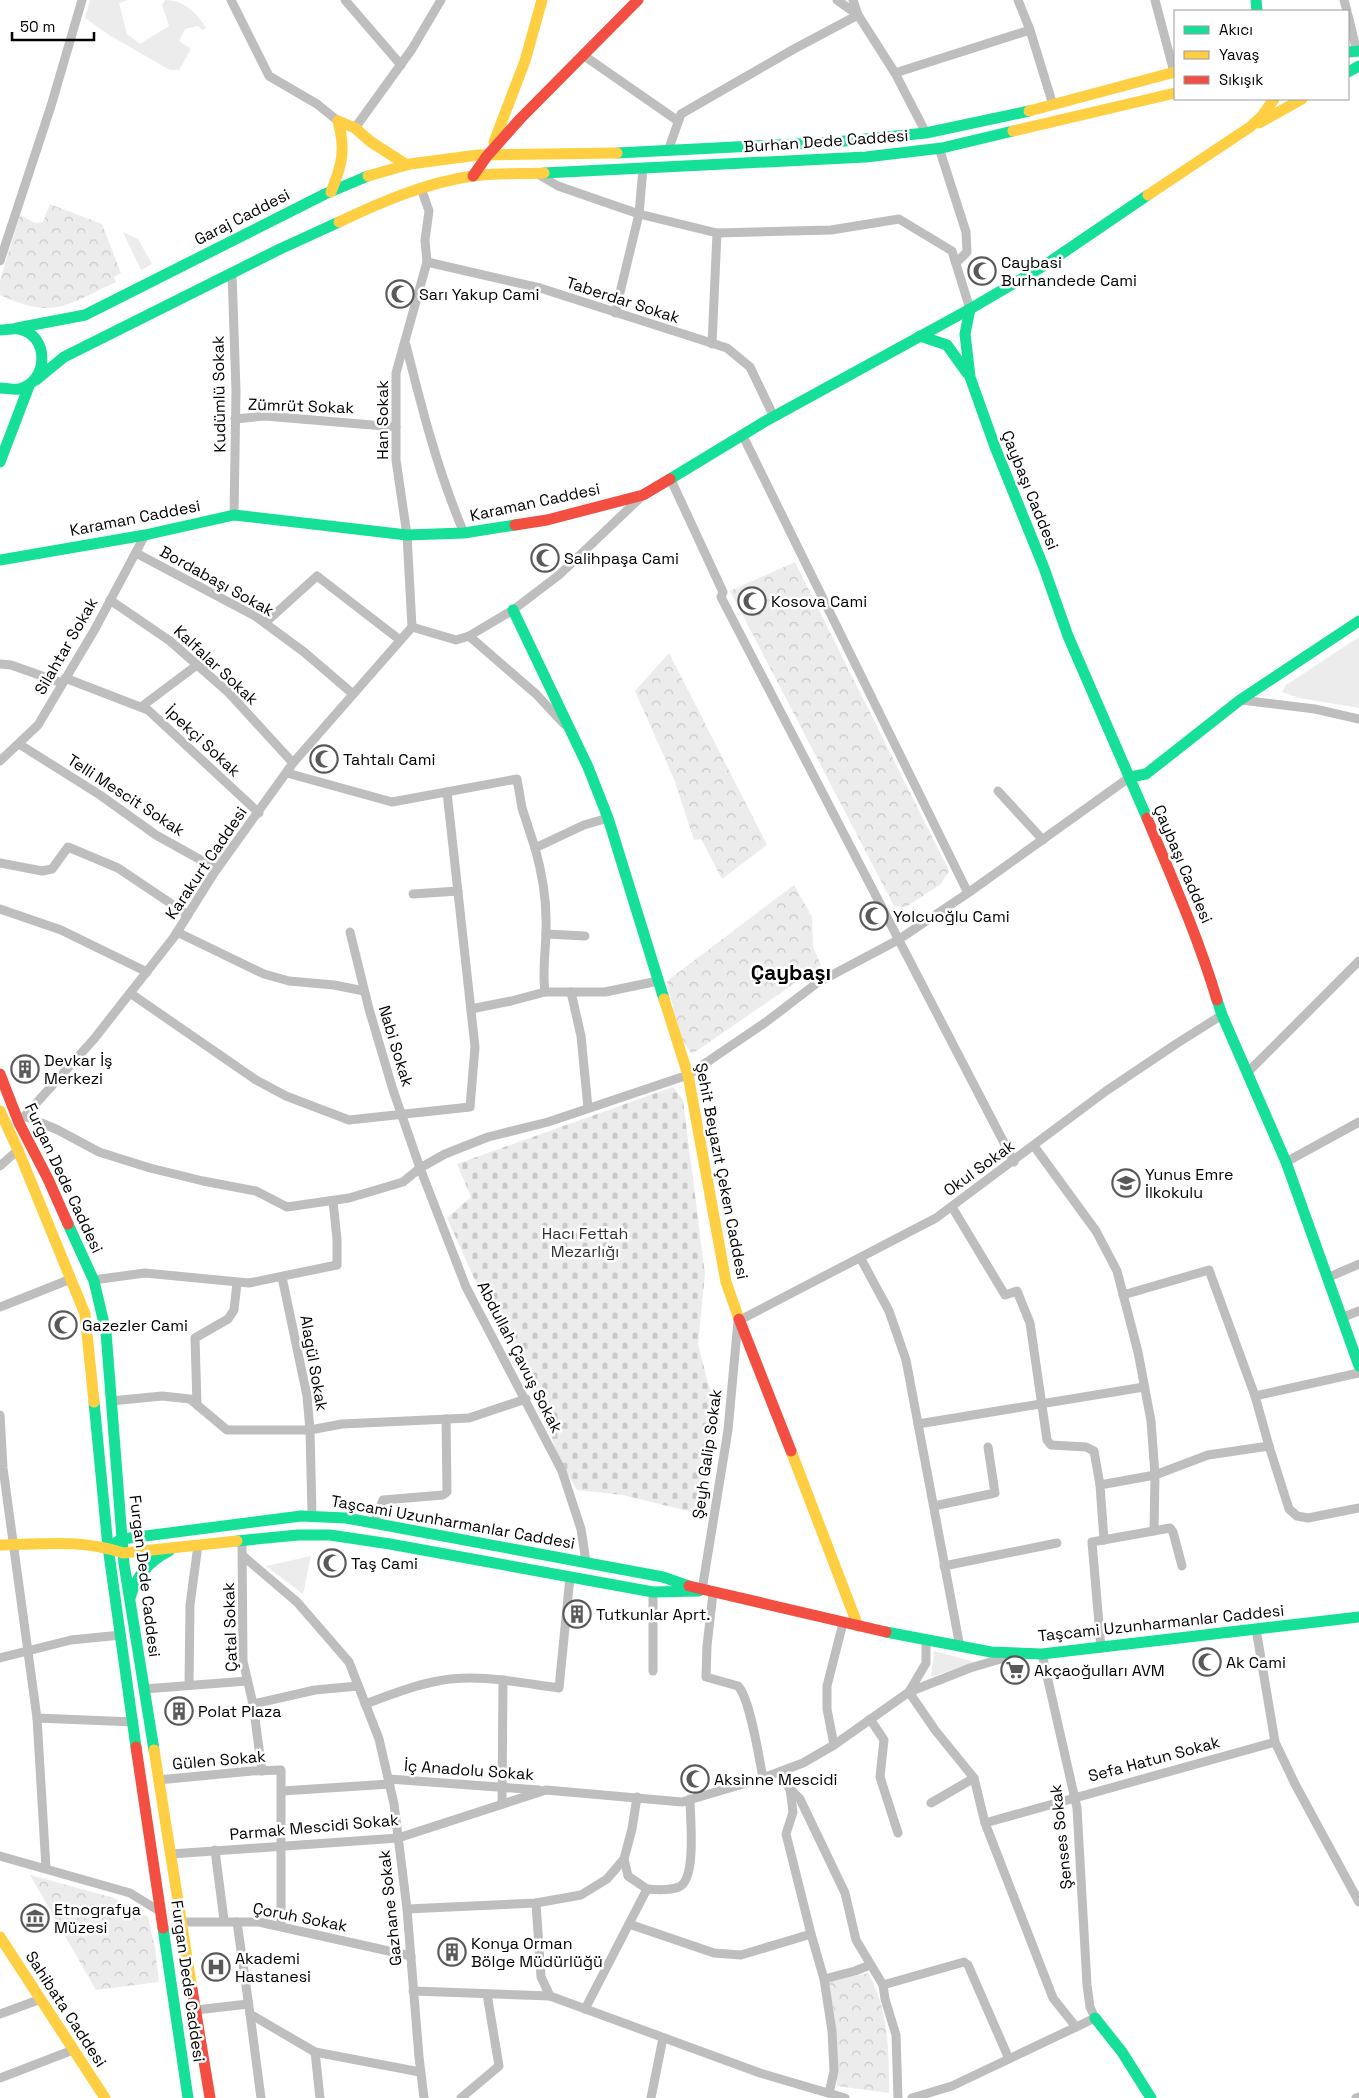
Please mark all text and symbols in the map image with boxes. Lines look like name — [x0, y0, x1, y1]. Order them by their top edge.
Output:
scale bar — [12, 10, 95, 42]
legend — [1174, 10, 1349, 100]
text: 50 m — [20, 17, 55, 36]
text: Akıcı — [1219, 20, 1253, 39]
text: Yavaş — [1219, 45, 1260, 64]
text: Sıkışık — [1219, 70, 1263, 89]
street label: Burhan Dede Caddesi — [743, 125, 909, 157]
street label: Garaj Caddesi — [191, 184, 293, 250]
place label: Caybasi Burhandede Cami — [1001, 252, 1137, 291]
mosque icon: Caybasi Burhandede Cami — [967, 256, 997, 286]
street label: Taberdar Sokak — [564, 272, 683, 328]
mosque icon: Sarı Yakup Cami — [385, 279, 415, 309]
place label: Sarı Yakup Cami — [419, 284, 540, 305]
street label: Kudümlü Sokak — [207, 335, 231, 453]
street label: Han Sokak — [372, 380, 393, 460]
street label: Zümrüt Sokak — [248, 394, 355, 418]
street label: Çaybaşı Caddesi — [997, 427, 1063, 553]
street label: Karaman Caddesi — [468, 478, 602, 526]
street label: Karaman Caddesi — [68, 495, 202, 541]
street label: Bordabaşı Sokak — [156, 541, 278, 621]
mosque icon: Salihpaşa Cami — [530, 543, 560, 573]
place label: Salihpaşa Cami — [564, 548, 679, 569]
mosque icon: Kosova Cami — [737, 586, 767, 616]
place label: Kosova Cami — [771, 591, 867, 612]
street label: Silahtar Sokak — [30, 593, 103, 698]
street label: Kalfalar Sokak — [169, 620, 263, 710]
street label: İpekçi Sokak — [161, 701, 245, 781]
mosque icon: Tahtalı Cami — [309, 744, 339, 774]
street label: Telli Mescit Sokak — [63, 749, 189, 841]
place label: Tahtalı Cami — [343, 749, 435, 770]
street label: Çaybaşı Caddesi — [1149, 802, 1217, 926]
street label: Karakurt Caddesi — [161, 803, 251, 923]
mosque icon: Yolcuoğlu Cami — [859, 901, 889, 931]
place label: Yolcuoğlu Cami — [893, 906, 1010, 927]
district label: Çaybaşı — [751, 959, 831, 986]
street label: Nabi Sokak — [374, 1003, 418, 1090]
place label: Devkar İş Merkezi — [44, 1050, 112, 1089]
building icon: Devkar İş Merkezi — [10, 1054, 40, 1084]
street label: Şehit Beyazıt Çeken Caddesi — [691, 1061, 753, 1281]
street label: Furgan Dede Caddesi — [20, 1100, 108, 1256]
street label: Okul Sokak — [939, 1135, 1019, 1201]
place label: Yunus Emre İlkokulu — [1145, 1164, 1233, 1203]
school or university icon: Yunus Emre İlkokulu — [1111, 1168, 1141, 1198]
park label: Hacı Fettah Mezarlığı — [542, 1223, 628, 1262]
street label: Abdullah Çavuş Sokak — [473, 1278, 568, 1437]
mosque icon: Gazezler Cami — [48, 1310, 78, 1340]
street label: Alagül Sokak — [295, 1313, 333, 1413]
place label: Gazezler Cami — [82, 1315, 188, 1336]
street label: Şeyh Galip Sokak — [687, 1387, 727, 1520]
street label: Taşcami Uzunharmanlar Caddesi — [329, 1490, 577, 1554]
street label: Furgan Dede Caddesi — [125, 1494, 165, 1658]
mosque icon: Taş Cami — [317, 1548, 347, 1578]
place label: Taş Cami — [351, 1553, 418, 1574]
street label: Çatal Sokak — [218, 1582, 242, 1672]
building icon: Tutkunlar Aprt. — [562, 1599, 592, 1629]
street label: Taşcami Uzunharmanlar Caddesi — [1037, 1600, 1285, 1646]
place label: Tutkunlar Aprt. — [596, 1604, 710, 1625]
mosque icon: Ak Cami — [1192, 1647, 1222, 1677]
place label: Ak Cami — [1226, 1652, 1286, 1673]
supermarket icon: Akçaoğulları AVM — [1000, 1655, 1030, 1685]
place label: Akçaoğulları AVM — [1034, 1660, 1165, 1681]
building icon: Polat Plaza — [164, 1696, 194, 1726]
place label: Polat Plaza — [198, 1701, 282, 1722]
street label: Sefa Hatun Sokak — [1086, 1731, 1222, 1787]
street label: Gülen Sokak — [171, 1745, 267, 1775]
street label: İç Anadolu Sokak — [403, 1755, 535, 1785]
mosque icon: Aksinne Mescidi — [680, 1764, 710, 1794]
place label: Aksinne Mescidi — [714, 1769, 838, 1790]
street label: Şenses Sokak — [1045, 1783, 1077, 1891]
street label: Parmak Mescidi Sokak — [228, 1809, 400, 1845]
street label: Gazhane Sokak — [373, 1849, 407, 1967]
street label: Çoruh Sokak — [251, 1898, 349, 1937]
place label: Etnografya Müzesi — [54, 1899, 141, 1938]
street label: Furgan Dede Caddesi — [166, 1899, 210, 2063]
museum icon: Etnografya Müzesi — [20, 1903, 50, 1933]
place label: Konya Orman Bölge Müdürlüğü — [471, 1933, 603, 1972]
building icon: Konya Orman Bölge Müdürlüğü — [437, 1937, 467, 1967]
street label: Sahibata Caddesi — [21, 1947, 111, 2071]
place label: Akademi Hastanesi — [235, 1948, 311, 1987]
hospital icon: Akademi Hastanesi — [201, 1952, 231, 1982]

